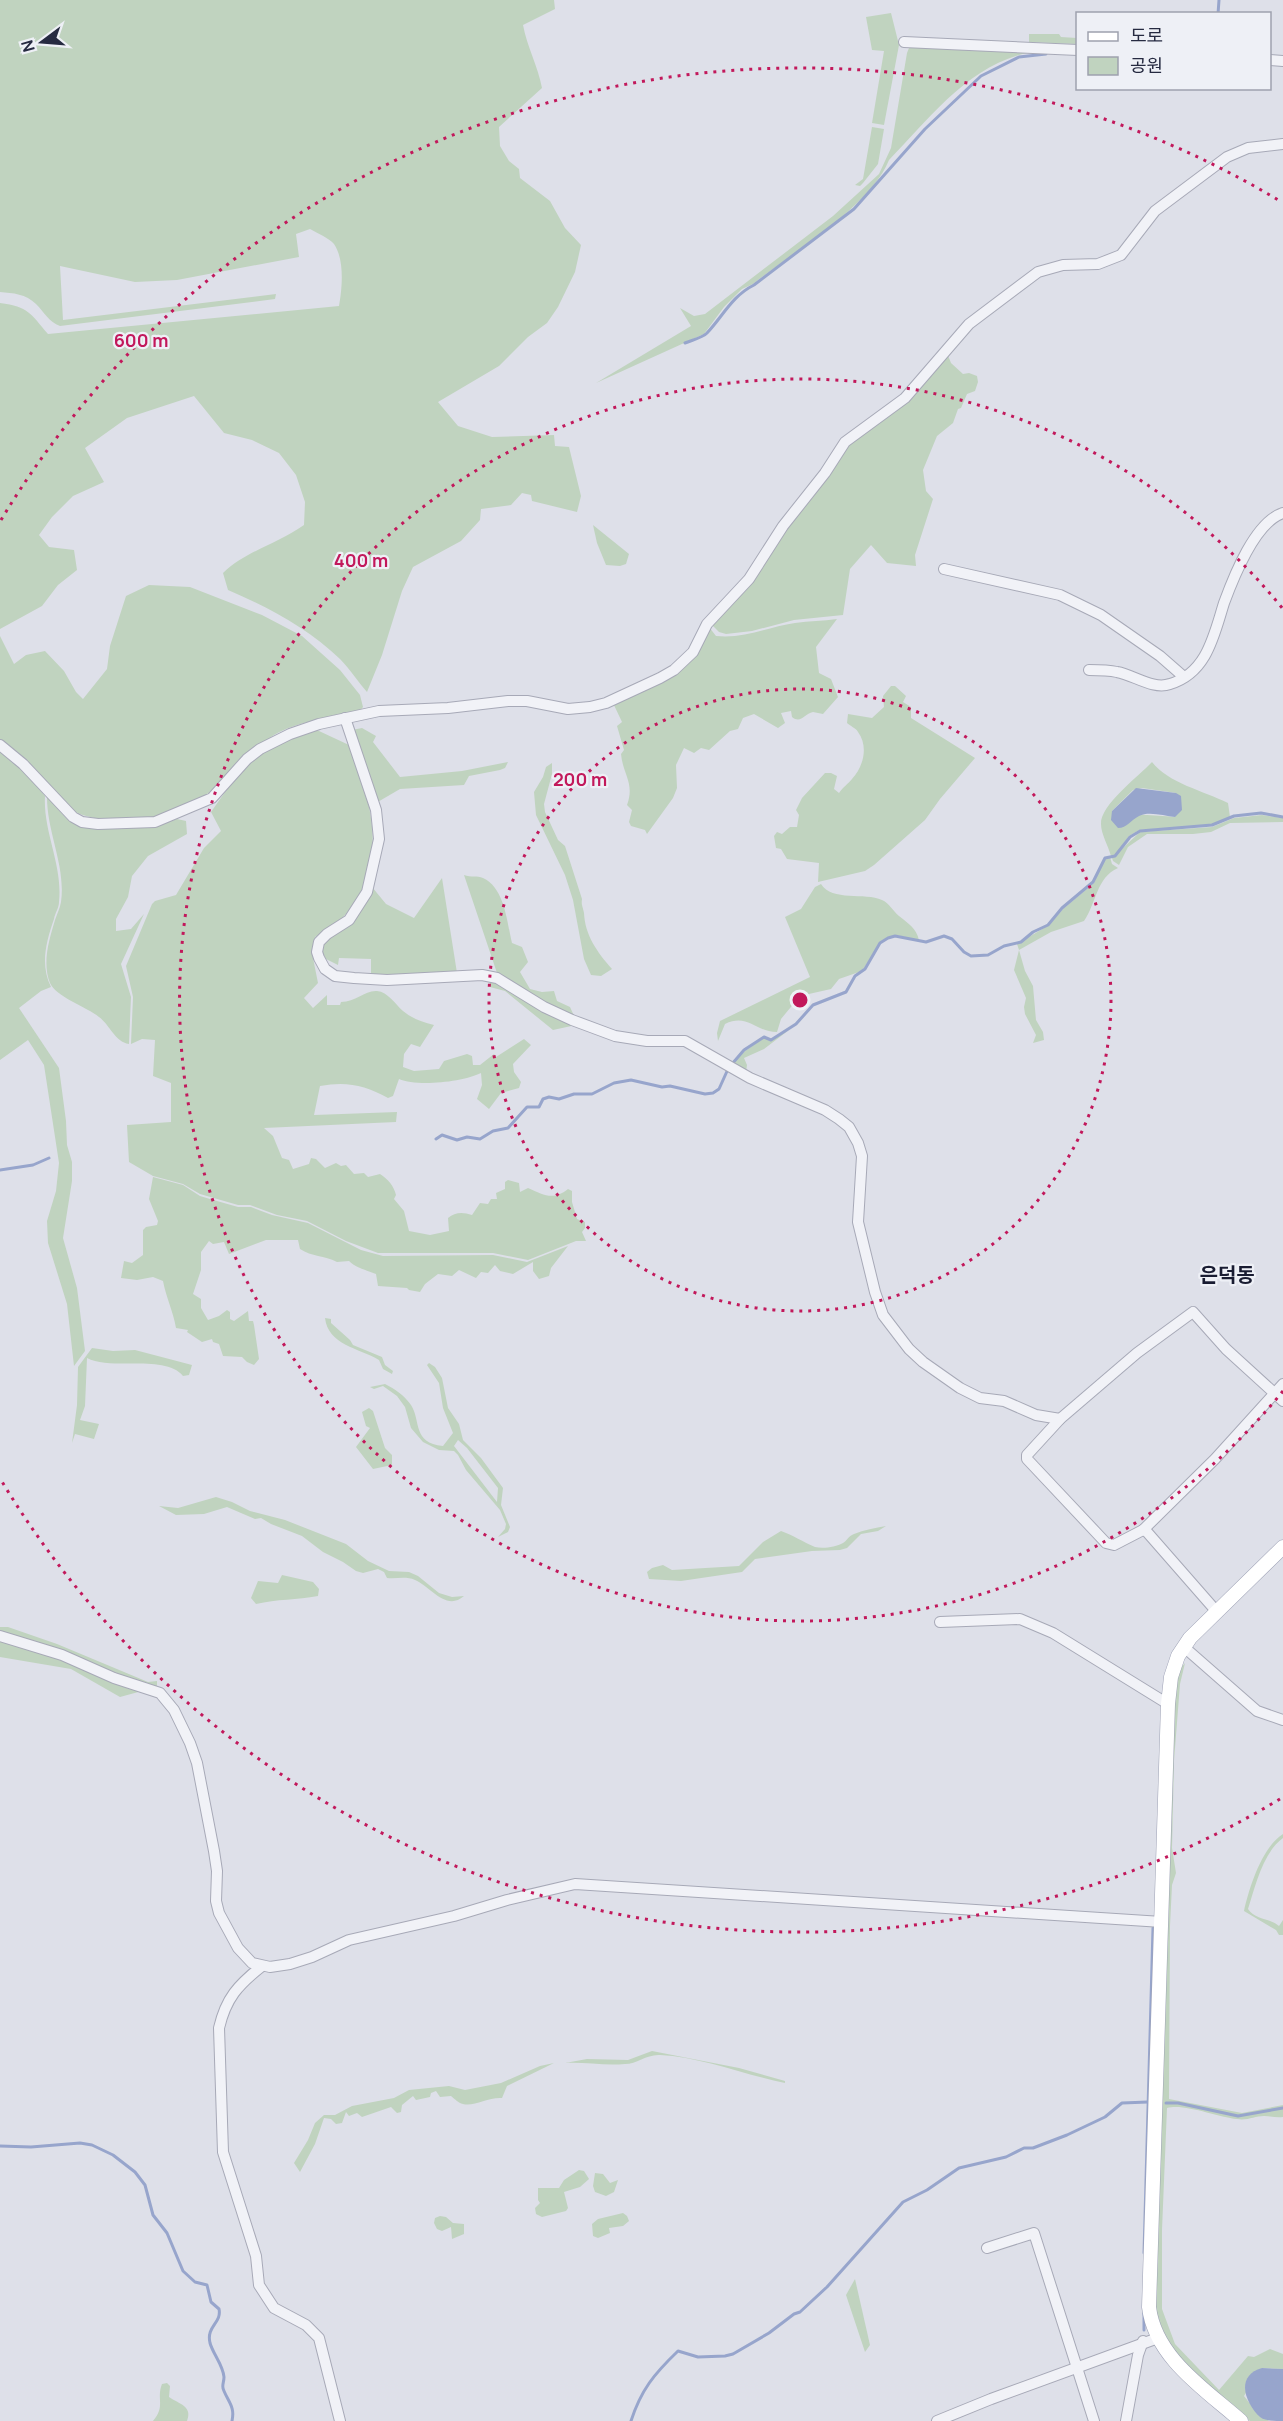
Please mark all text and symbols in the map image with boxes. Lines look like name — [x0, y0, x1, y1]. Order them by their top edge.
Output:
north arrow — [12, 12, 72, 72]
legend — [1076, 12, 1271, 90]
text: 도로 — [1130, 23, 1163, 47]
text: N — [15, 38, 40, 55]
text: 공원 — [1130, 53, 1163, 77]
text: 600 m — [114, 328, 168, 352]
text: 400 m — [334, 548, 388, 572]
text: 200 m — [553, 767, 607, 791]
centre of rings — [790, 990, 810, 1010]
district label: 은덕동 — [1199, 1261, 1255, 1288]

